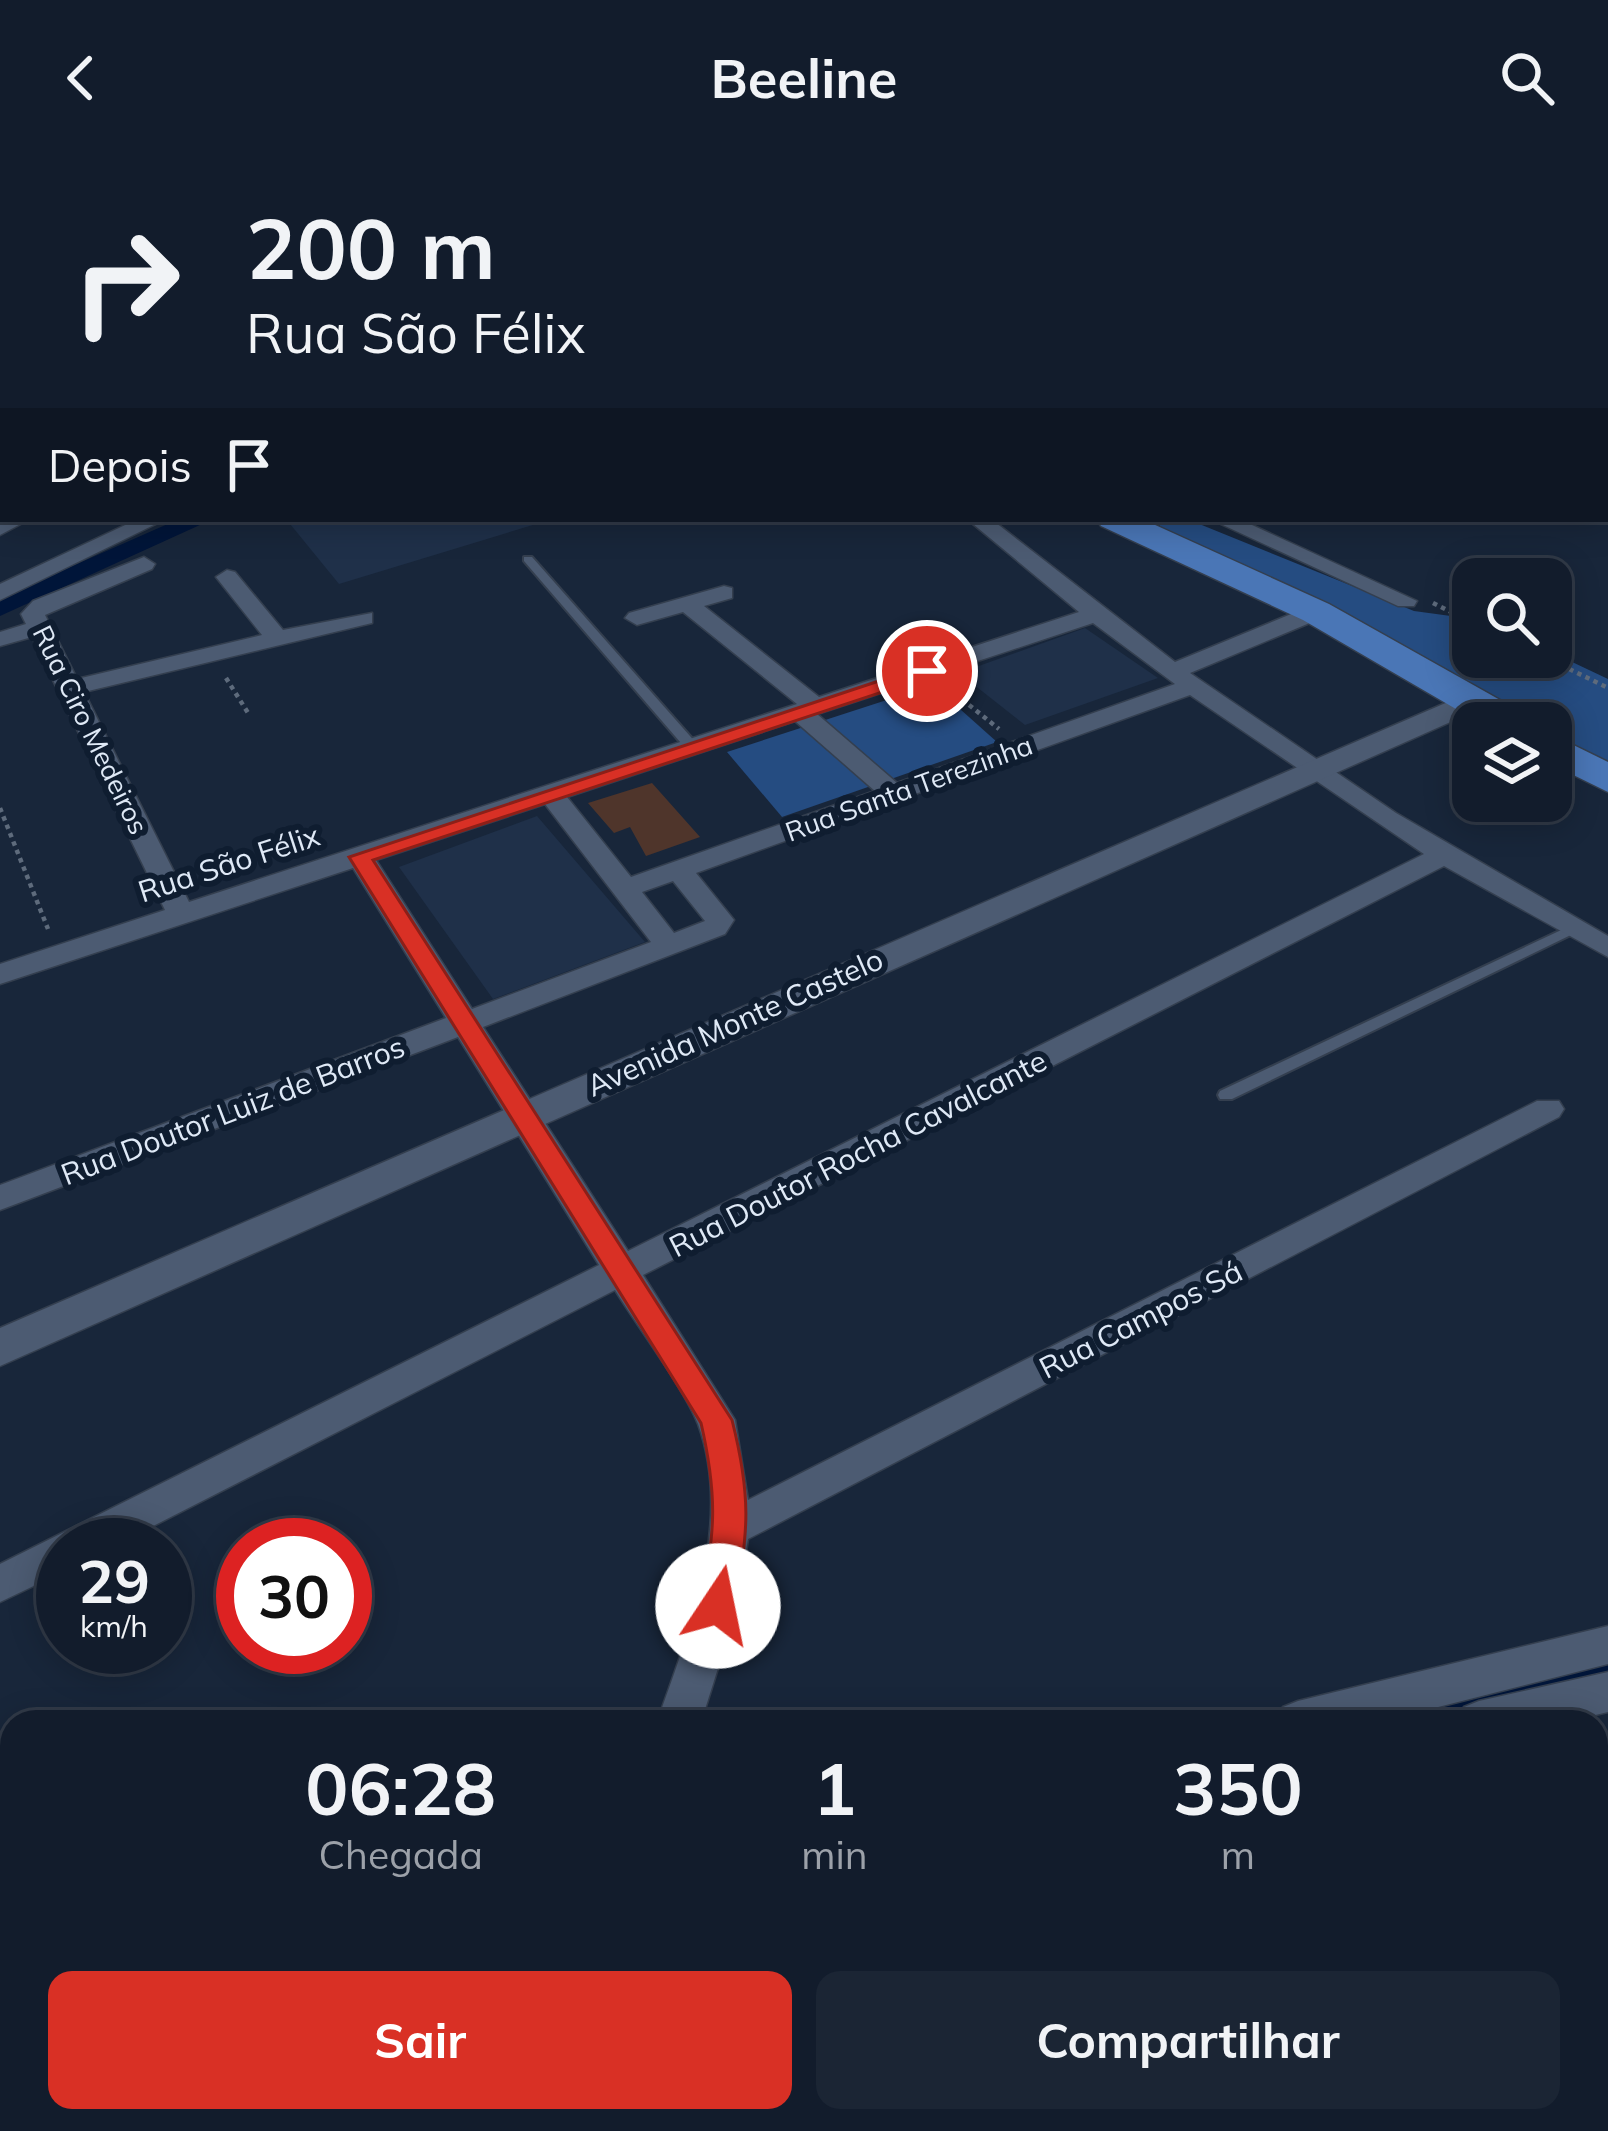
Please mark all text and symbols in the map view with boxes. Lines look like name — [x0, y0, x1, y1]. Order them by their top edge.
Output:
text: Beeline — [711, 44, 897, 112]
icon: back — [48, 45, 114, 111]
icon: search — [1494, 45, 1560, 111]
text: 200 m — [246, 195, 496, 300]
icon: right — [48, 204, 204, 360]
text: Rua São Félix — [246, 299, 585, 367]
icon: arrive — [216, 432, 282, 498]
text: Depois — [48, 437, 192, 493]
map controls — [1452, 558, 1572, 822]
button: search — [1452, 558, 1572, 678]
street label: Rua Ciro Medeiros — [26, 620, 156, 840]
pin — [876, 620, 978, 722]
icon: arrive — [894, 638, 960, 704]
button: layers — [1452, 702, 1572, 822]
street label: Rua Santa Terezinha — [780, 728, 1037, 849]
street label: Rua São Félix — [133, 816, 324, 910]
street label: Avenida Monte Castelo — [580, 940, 889, 1105]
street label: Rua Doutor Luiz de Barros — [55, 1027, 410, 1193]
street label: Rua Doutor Rocha Cavalcante — [663, 1041, 1053, 1265]
street label: Rua Campos Sá — [1033, 1252, 1248, 1387]
speed limit sign: 30 — [216, 1518, 372, 1674]
text: 29 — [78, 1543, 150, 1618]
position arrow — [655, 1543, 781, 1669]
text: km/h — [80, 1607, 148, 1645]
text: 06:28 — [305, 1743, 496, 1833]
text: 1 — [813, 1743, 856, 1833]
text: 350 — [1173, 1743, 1303, 1833]
text: Chegada — [318, 1830, 483, 1879]
text: min — [801, 1830, 868, 1879]
text: m — [1221, 1830, 1255, 1879]
button: Sair — [48, 1971, 792, 2109]
button: Compartilhar — [816, 1971, 1560, 2109]

